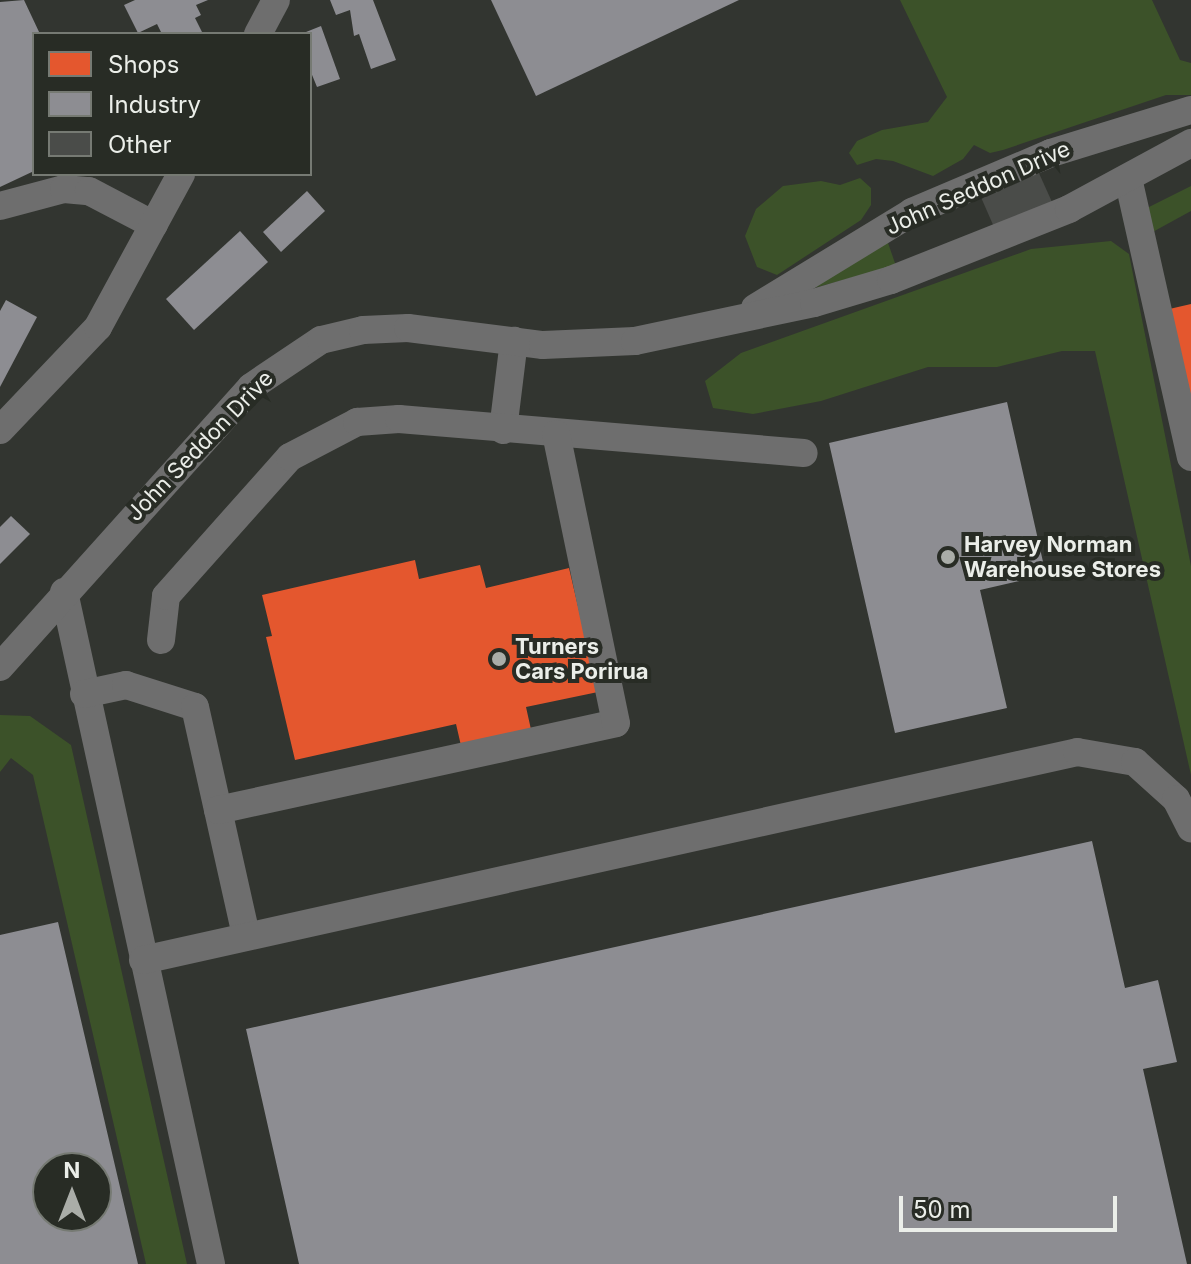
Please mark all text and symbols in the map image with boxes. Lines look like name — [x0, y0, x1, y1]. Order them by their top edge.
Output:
legend — [32, 32, 312, 176]
text: Shops — [108, 50, 179, 79]
text: Industry — [108, 90, 201, 119]
text: Other — [108, 130, 171, 159]
street label: John Seddon Drive — [882, 136, 1074, 240]
street label: John Seddon Drive — [121, 365, 279, 527]
place label: Harvey Norman Warehouse Stores — [964, 531, 1161, 582]
marker: Harvey Norman Warehouse Stores — [939, 548, 957, 566]
place label: Turners Cars Porirua — [515, 633, 649, 684]
marker: Turners Cars Porirua — [490, 650, 508, 668]
north arrow — [32, 1152, 112, 1232]
text: N — [64, 1157, 80, 1183]
scale bar — [903, 1180, 1121, 1230]
text: 50 m — [913, 1195, 971, 1224]

